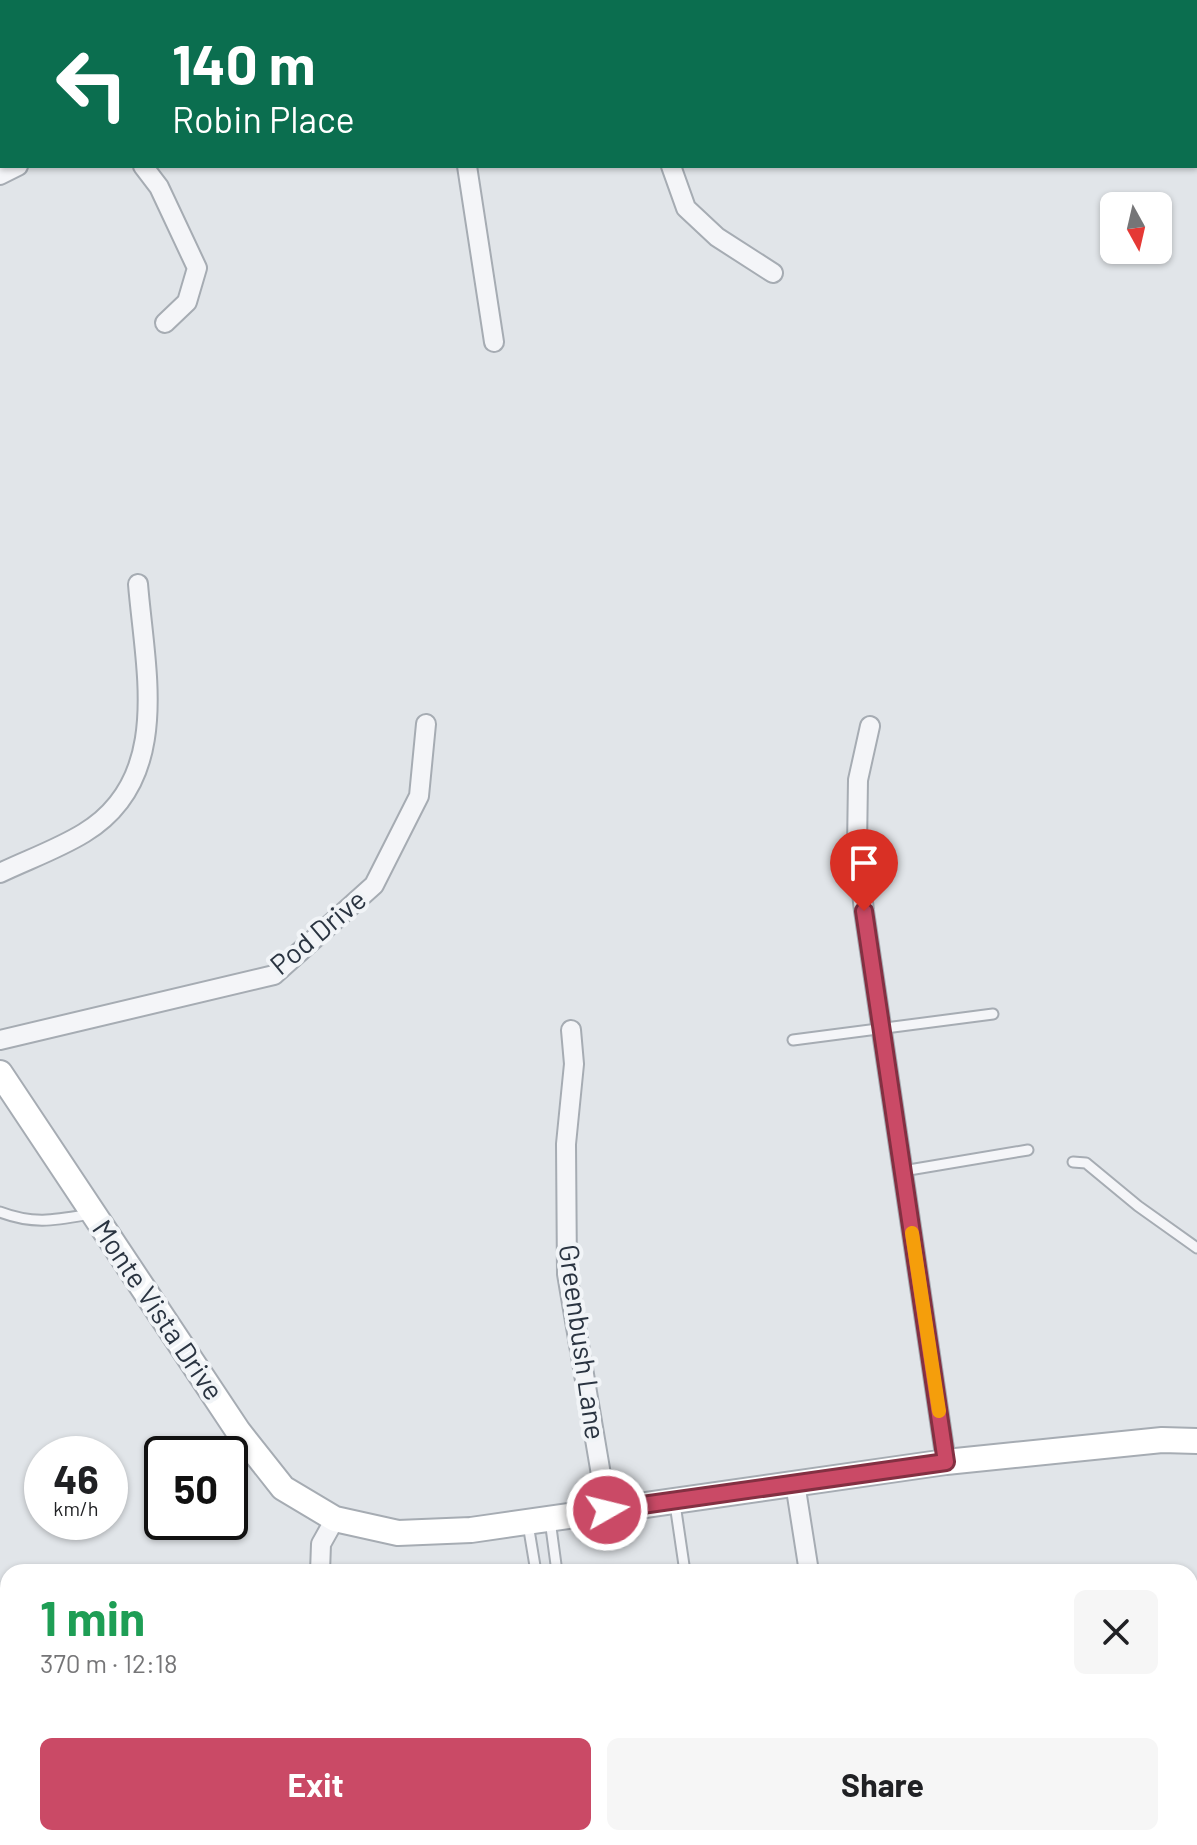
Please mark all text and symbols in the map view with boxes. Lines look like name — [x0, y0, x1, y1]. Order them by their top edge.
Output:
text: 140 m — [172, 29, 316, 96]
icon: left — [40, 32, 144, 136]
text: Robin Place — [172, 97, 355, 140]
north arrow — [1100, 192, 1172, 264]
map controls — [1100, 192, 1172, 264]
pin — [830, 829, 898, 911]
icon: arrive — [842, 841, 886, 885]
street label: Pod Drive — [263, 881, 372, 981]
street label: Monte Vista Drive — [86, 1213, 232, 1406]
street label: Greenbush Lane — [552, 1242, 614, 1442]
speed limit sign: 50 — [144, 1436, 248, 1540]
text: 46 — [53, 1454, 99, 1502]
position arrow — [565, 1468, 649, 1552]
text: km/h — [53, 1496, 99, 1520]
text: 1 min — [40, 1588, 145, 1646]
button: close — [1074, 1590, 1158, 1674]
text: 370 m · 12:18 — [40, 1647, 177, 1678]
button: Exit — [40, 1738, 591, 1830]
button: Share — [607, 1738, 1158, 1830]

